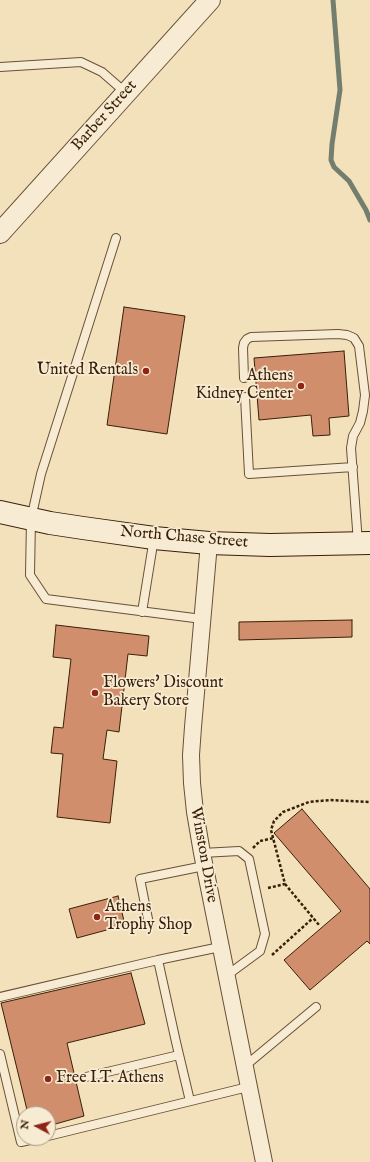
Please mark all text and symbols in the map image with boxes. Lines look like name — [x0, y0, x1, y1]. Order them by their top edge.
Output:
street label: Barber Street — [68, 77, 142, 155]
place label: United Rentals — [37, 361, 138, 381]
marker: United Rentals — [141, 366, 151, 376]
place label: Athens Kidney Center — [195, 367, 293, 405]
marker: Athens Kidney Center — [296, 381, 306, 391]
street label: North Chase Street — [119, 523, 249, 553]
place label: Flowers' Discount Bakery Store — [103, 674, 224, 712]
marker: Flowers' Discount Bakery Store — [90, 688, 100, 698]
street label: Winston Drive — [185, 806, 221, 904]
place label: Athens Trophy Shop — [105, 898, 192, 936]
marker: Athens Trophy Shop — [92, 912, 102, 922]
place label: Free I.T. Athens — [56, 1069, 164, 1089]
marker: Free I.T. Athens — [43, 1074, 53, 1084]
north arrow — [16, 1106, 56, 1146]
text: N — [18, 1119, 33, 1130]

